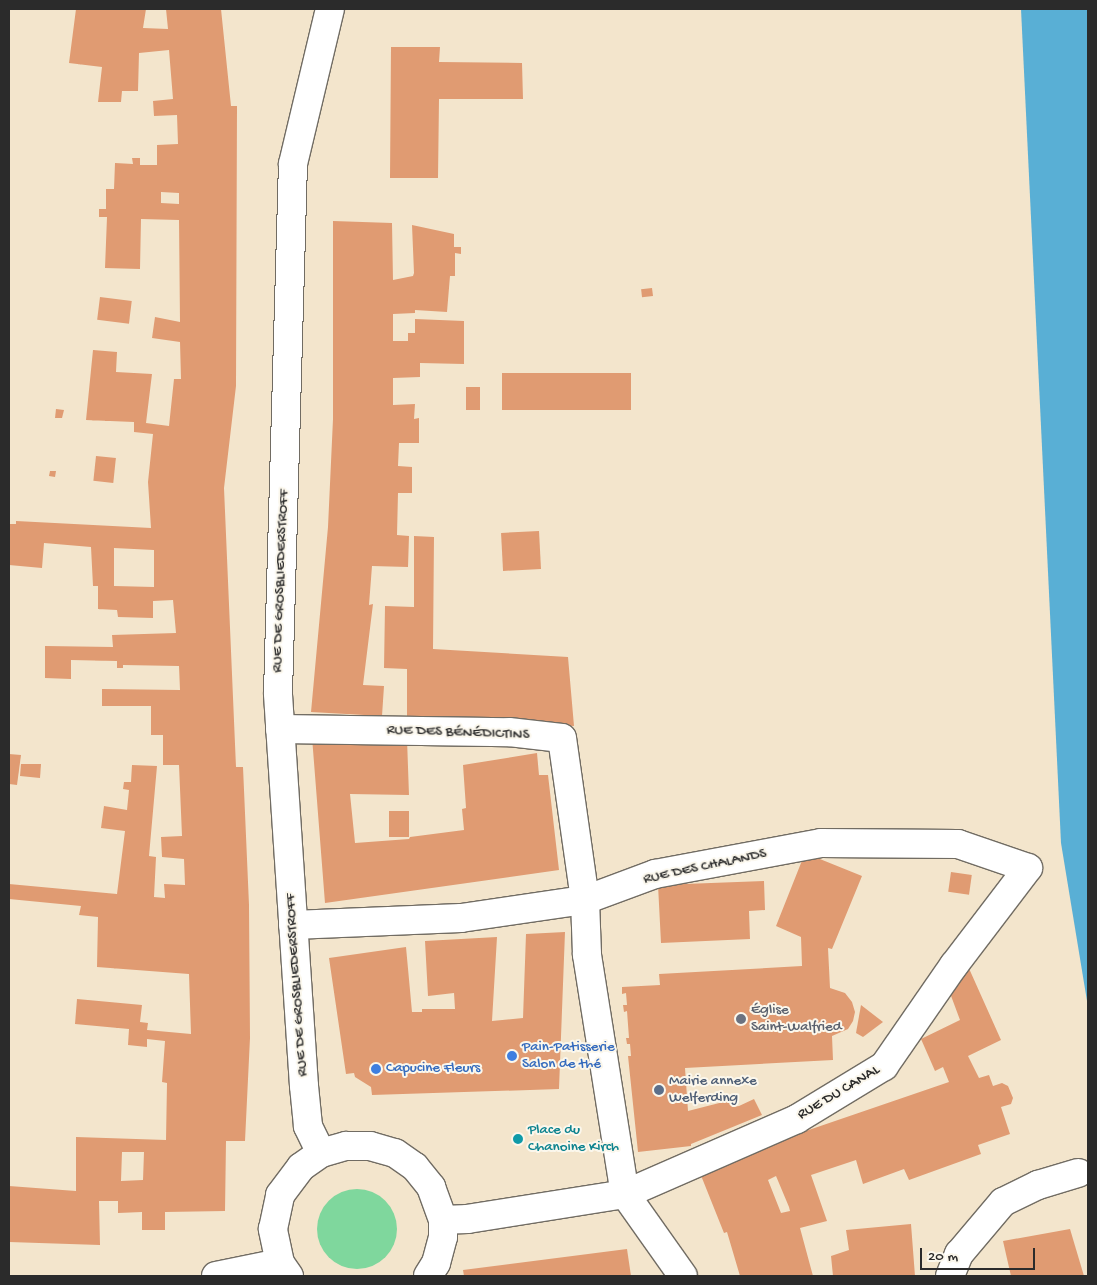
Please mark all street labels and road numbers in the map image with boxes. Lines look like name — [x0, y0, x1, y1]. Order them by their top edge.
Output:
street label: RUE DE GROSBLIEDERSTROFF — [269, 489, 293, 673]
street label: RUE DES BÉNÉDICTINS — [386, 722, 530, 744]
street label: RUE DES CHALANDS — [642, 845, 768, 889]
street label: RUE DE GROSBLIEDERSTROFF — [282, 893, 312, 1077]
street label: RUE DU CANAL — [795, 1061, 883, 1125]

